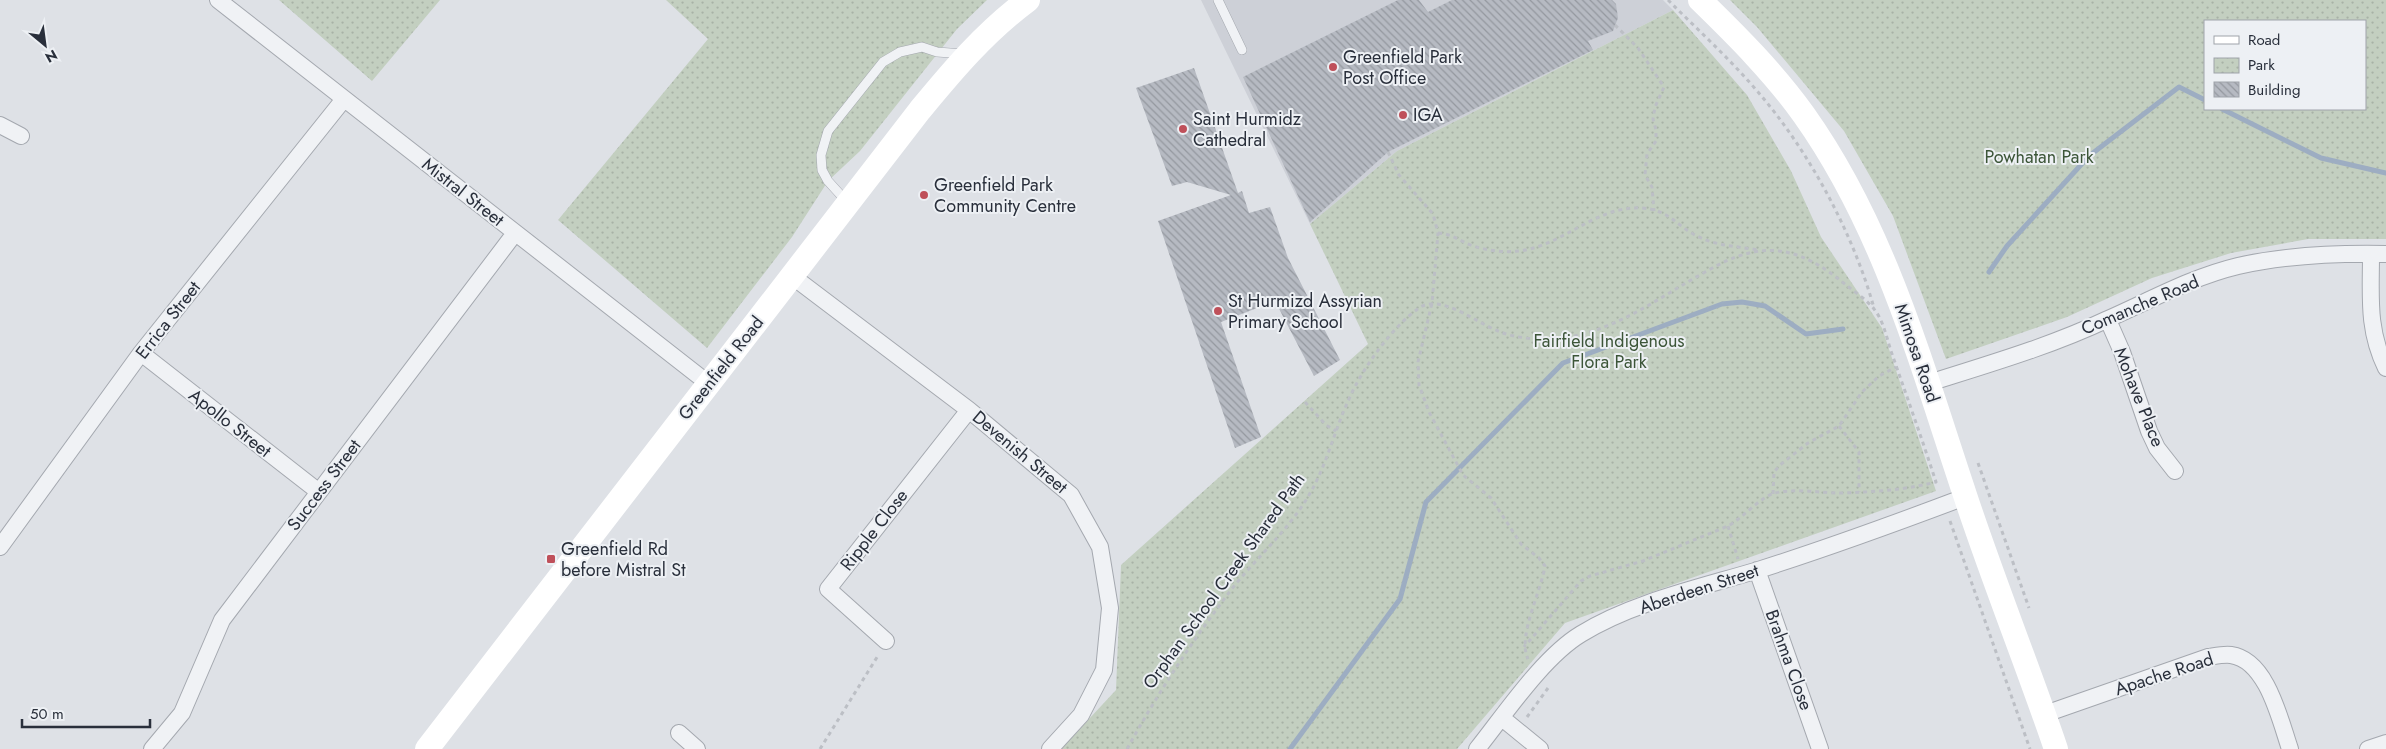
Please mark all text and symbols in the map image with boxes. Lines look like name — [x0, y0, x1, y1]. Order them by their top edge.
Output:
north arrow — [20, 20, 70, 70]
legend — [2204, 20, 2366, 110]
text: Road — [2248, 29, 2280, 51]
place label: Greenfield Park Post Office — [1343, 44, 1462, 91]
text: N — [42, 45, 61, 68]
text: Park — [2248, 54, 2275, 76]
marker: Greenfield Park Post Office — [1327, 61, 1339, 73]
text: Building — [2248, 79, 2300, 101]
place label: IGA — [1413, 102, 1443, 128]
place label: Saint Hurmidz Cathedral — [1193, 106, 1302, 153]
marker: IGA — [1397, 109, 1409, 121]
marker: Saint Hurmidz Cathedral — [1177, 123, 1189, 135]
park label: Powhatan Park — [1984, 144, 2094, 170]
street label: Mistral Street — [416, 152, 510, 233]
place label: Greenfield Park Community Centre — [934, 172, 1076, 219]
marker: Greenfield Park Community Centre — [918, 189, 930, 201]
street label: Comanche Road — [2077, 268, 2203, 342]
street label: Errica Street — [129, 275, 207, 364]
place label: St Hurmizd Assyrian Primary School — [1228, 288, 1382, 335]
street label: Mimosa Road — [1888, 300, 1946, 406]
marker: St Hurmizd Assyrian Primary School — [1212, 305, 1224, 317]
street label: Greenfield Road — [672, 311, 770, 425]
park label: Fairfield Indigenous Flora Park — [1533, 328, 1685, 375]
street label: Mohave Place — [2107, 343, 2171, 451]
street label: Apollo Street — [183, 382, 277, 464]
street label: Devenish Street — [967, 404, 1074, 500]
street label: Success Street — [281, 433, 367, 536]
street label: Orphan School Creek Shared Path — [1137, 468, 1311, 694]
street label: Ripple Close — [834, 484, 914, 576]
place label: Greenfield Rd before Mistral St — [561, 536, 686, 583]
marker: Greenfield Rd before Mistral St — [545, 553, 557, 565]
street label: Aberdeen Street — [1636, 557, 1763, 621]
street label: Brahma Close — [1759, 606, 1819, 714]
street label: Apache Road — [2111, 646, 2217, 702]
scale bar — [22, 696, 150, 728]
text: 50 m — [30, 703, 64, 725]

